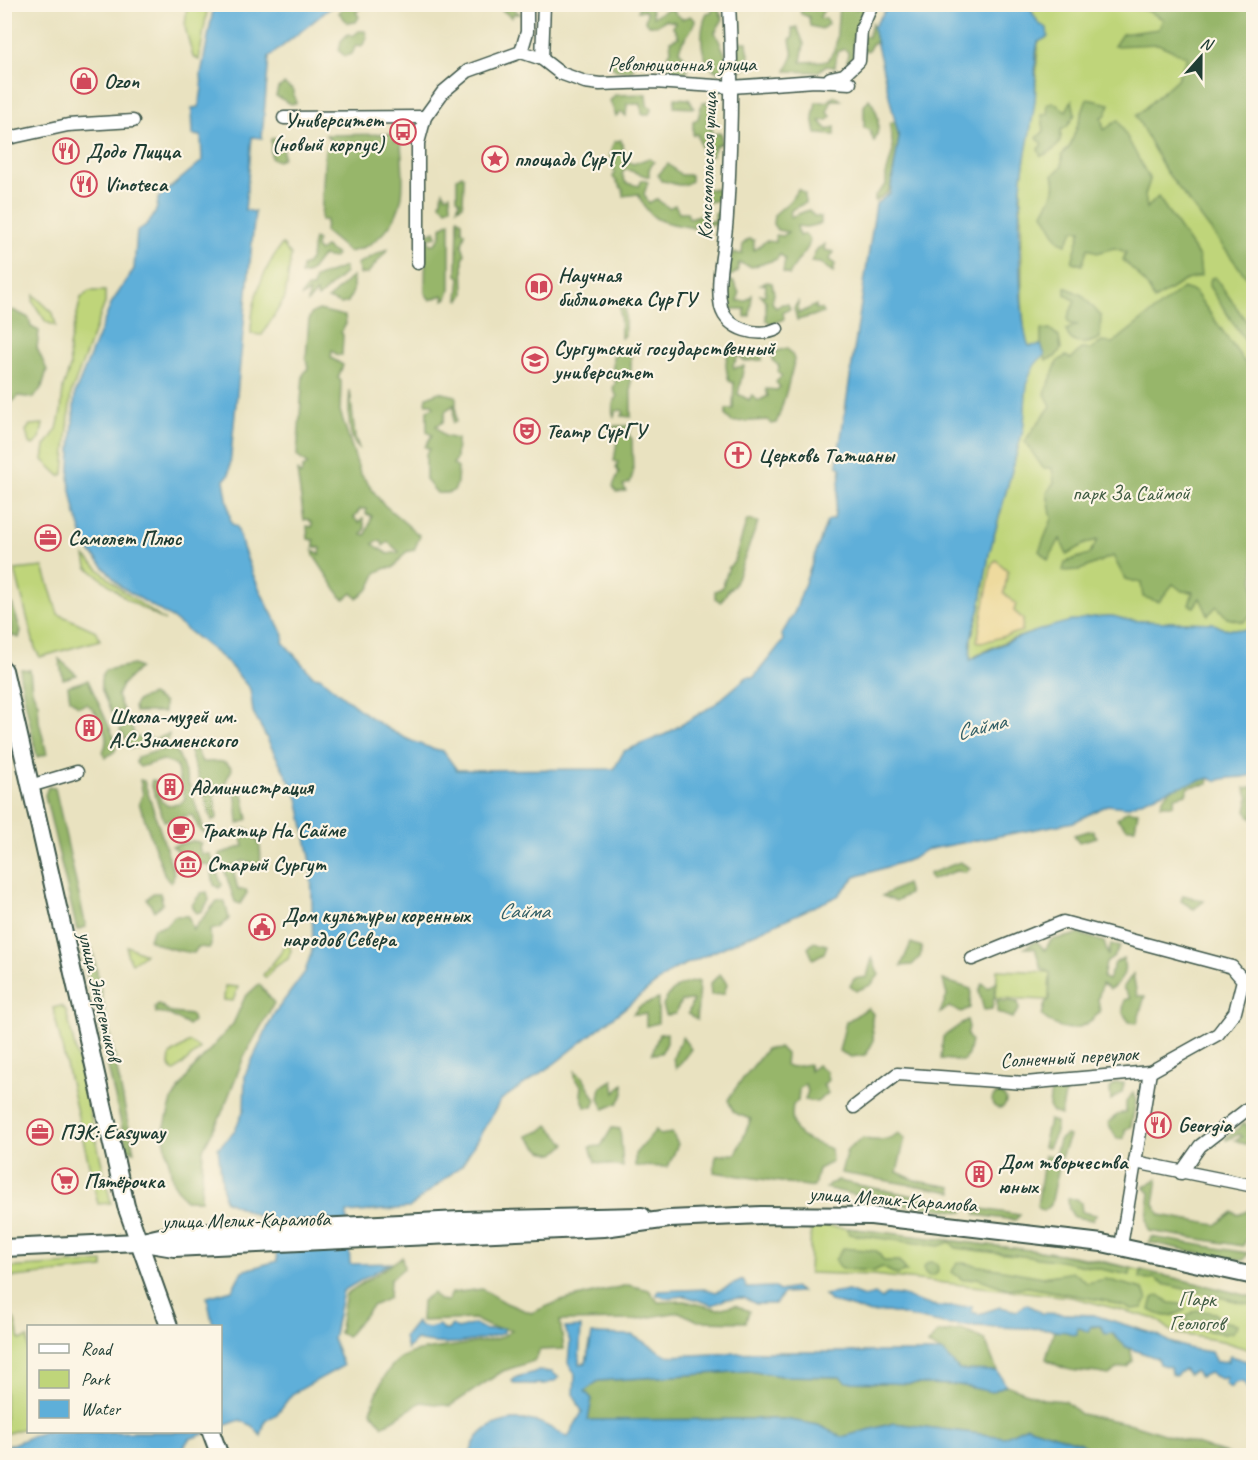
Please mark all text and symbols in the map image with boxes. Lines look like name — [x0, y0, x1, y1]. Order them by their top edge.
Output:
north arrow — [1171, 27, 1231, 87]
text: N — [1198, 33, 1217, 56]
street label: Революционная улица — [608, 51, 758, 77]
shop icon: Ozon — [69, 66, 99, 96]
place label: Ozon — [104, 68, 139, 94]
street label: Комсомольская улица — [691, 90, 723, 240]
place label: Университет (новый корпус) — [272, 107, 386, 158]
bus stop icon: Университет (новый корпус) — [388, 117, 418, 147]
restaurant icon: Додо Пицца — [51, 136, 81, 166]
place label: Додо Пицца — [86, 138, 182, 164]
place icon: площадь СурГУ — [480, 144, 510, 174]
place label: площадь СурГУ — [514, 146, 633, 172]
restaurant icon: Vinoteca — [69, 169, 99, 199]
place label: Vinoteca — [104, 171, 169, 197]
place label: Научная библиотека СурГУ — [558, 262, 700, 312]
library icon: Научная библиотека СурГУ — [524, 272, 554, 302]
place label: Сургутский государственный университет — [552, 335, 777, 385]
school or university icon: Сургутский государственный университет — [520, 345, 550, 375]
theatre icon: Театр СурГУ — [512, 416, 542, 446]
place label: Театр СурГУ — [546, 418, 649, 444]
church icon: Церковь Татианы — [723, 440, 753, 470]
place label: Церковь Татианы — [758, 442, 897, 468]
park label: парк За Саймой — [1072, 480, 1191, 506]
office icon: Самолет Плюс — [33, 523, 63, 553]
place label: Самолет Плюс — [68, 525, 182, 551]
place label: Школа-музей им. А.С.Знаменского — [109, 703, 239, 753]
water label: Сайма — [953, 707, 1011, 747]
building icon: Школа-музей им. А.С.Знаменского — [74, 713, 104, 743]
building icon: Администрация — [155, 772, 185, 802]
place label: Администрация — [190, 774, 314, 800]
cafe icon: Трактир На Сайме — [166, 815, 196, 845]
place label: Трактир На Сайме — [201, 817, 347, 843]
museum icon: Старый Сургут — [173, 849, 203, 879]
place label: Старый Сургут — [207, 851, 327, 878]
water label: Сайма — [499, 897, 552, 925]
place label: Дом культуры коренных народов Севера — [282, 902, 471, 952]
public building icon: Дом культуры коренных народов Севера — [247, 912, 277, 942]
street label: улица Энергетиков — [72, 927, 128, 1067]
street label: Солнечный переулок — [999, 1040, 1141, 1074]
restaurant icon: Georgia — [1143, 1110, 1173, 1140]
place label: Georgia — [1178, 1112, 1233, 1138]
office icon: ПЭК: Easyway — [25, 1117, 55, 1147]
place label: ПЭК: Easyway — [60, 1119, 167, 1146]
place label: Дом творчества юных — [998, 1149, 1129, 1199]
building icon: Дом творчества юных — [964, 1159, 994, 1189]
supermarket icon: Пятёрочка — [50, 1166, 80, 1196]
place label: Пятёрочка — [84, 1168, 166, 1194]
street label: улица Мелик-Карамова — [806, 1180, 980, 1218]
street label: улица Мелик-Карамова — [160, 1206, 332, 1235]
park label: Парк Геологов — [1170, 1286, 1229, 1336]
legend — [27, 1325, 222, 1433]
text: Road — [81, 1338, 114, 1360]
text: Park — [81, 1368, 111, 1390]
text: Water — [81, 1398, 122, 1420]

